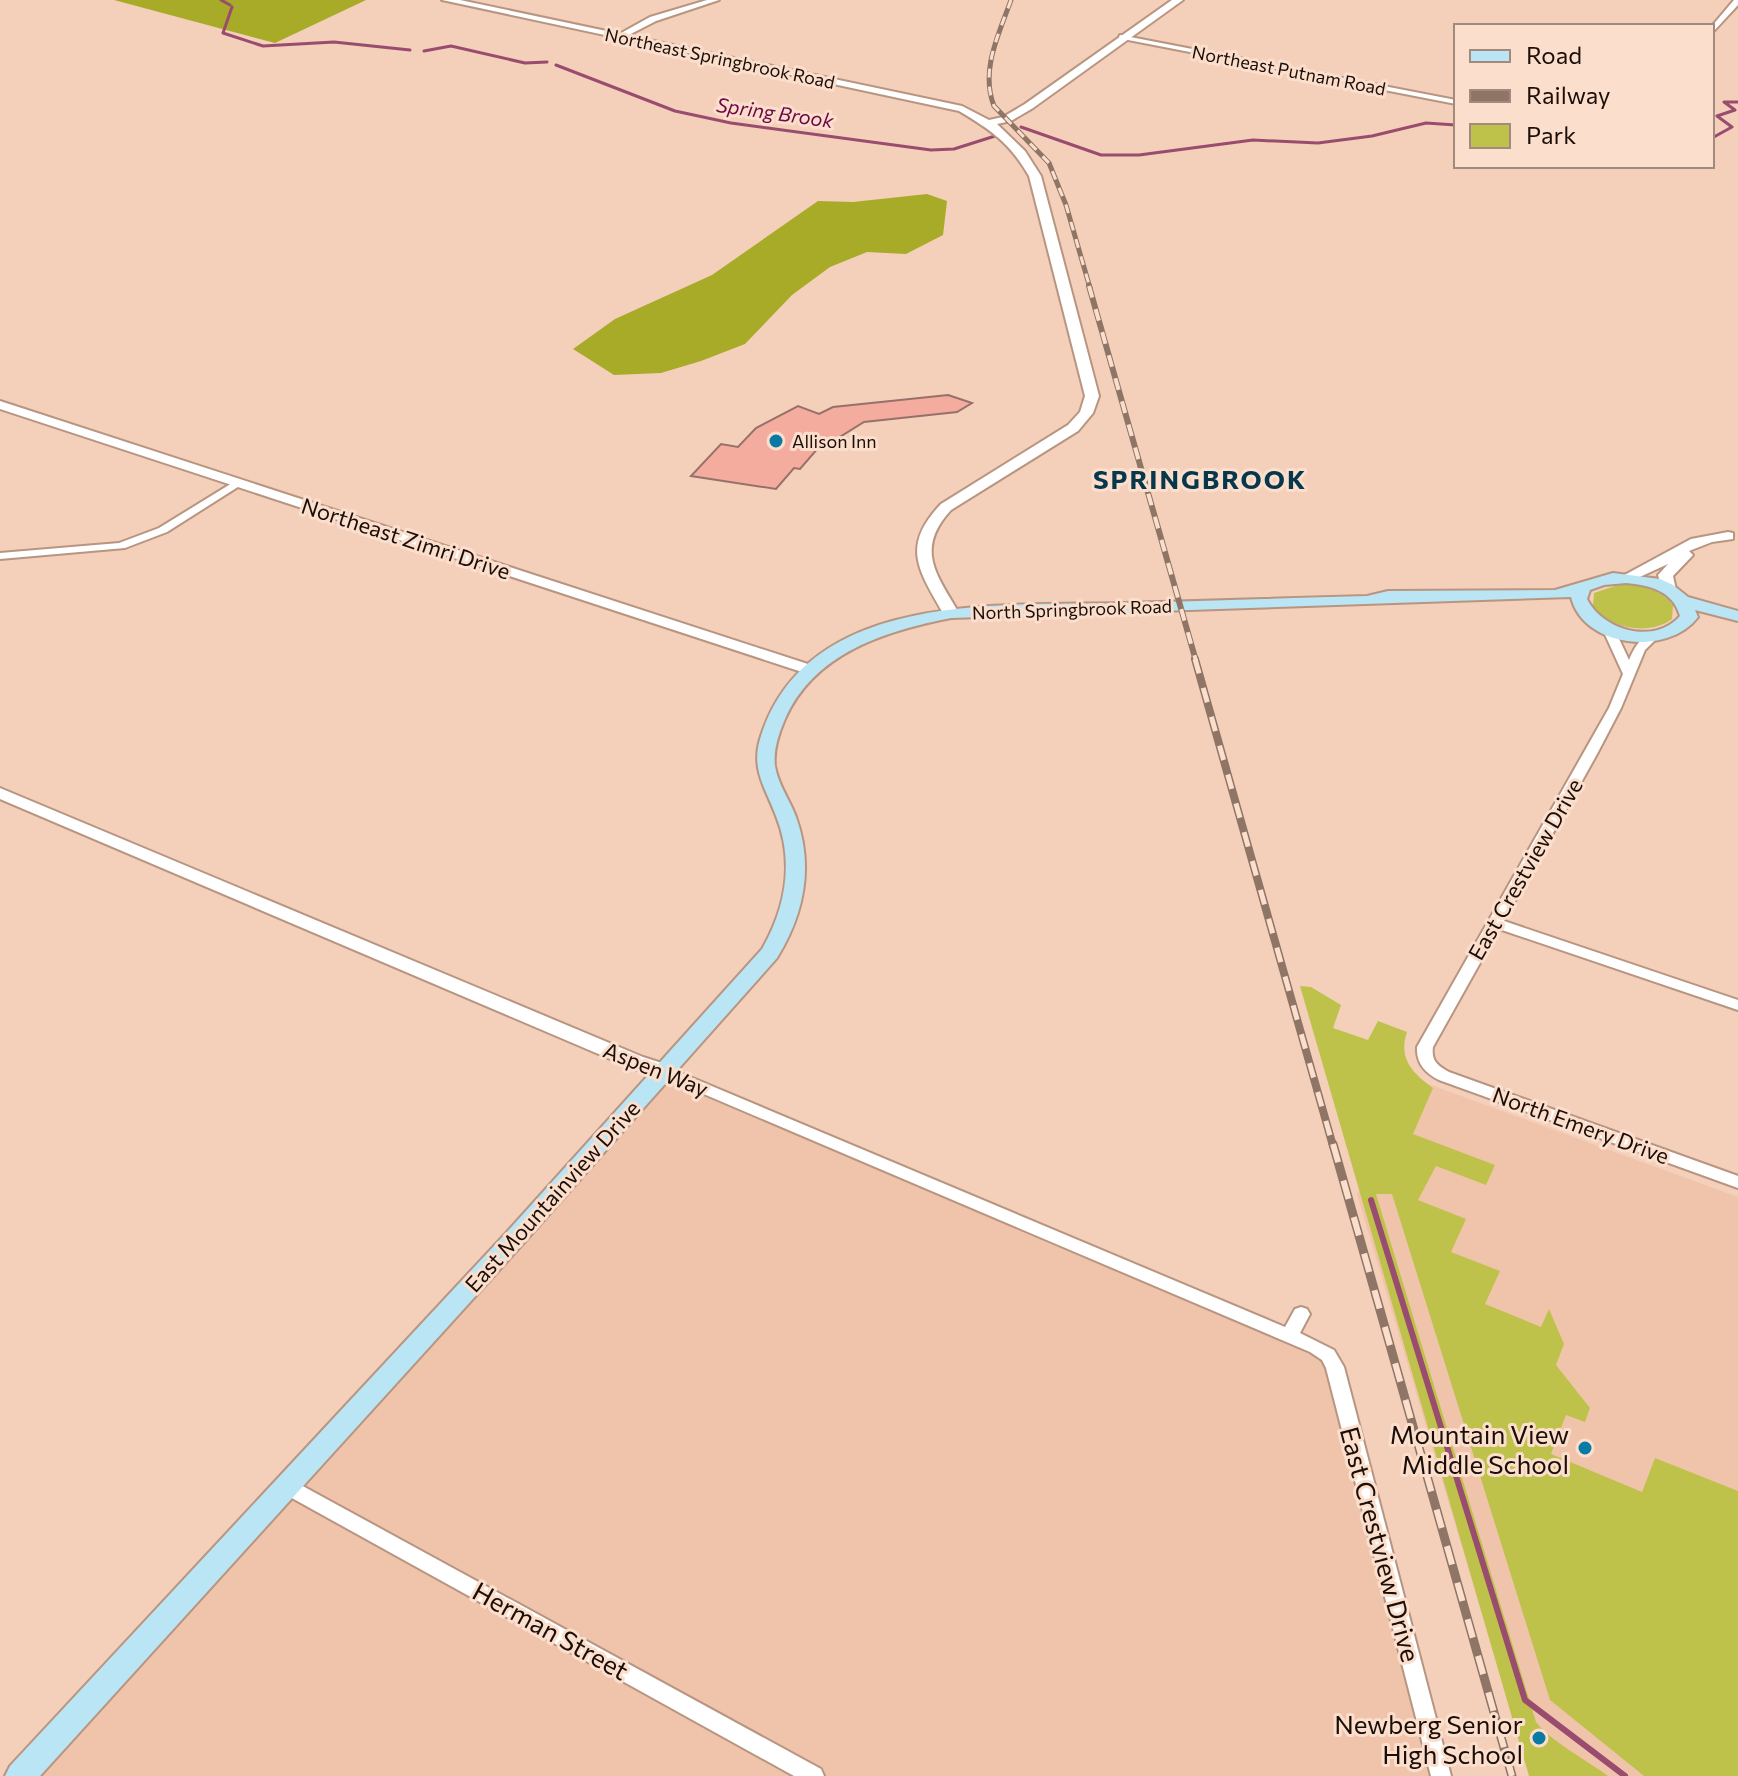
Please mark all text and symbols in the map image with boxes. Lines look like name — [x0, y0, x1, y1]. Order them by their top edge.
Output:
street label: Northeast Springbrook Road — [603, 23, 837, 93]
legend — [1454, 24, 1714, 168]
street label: Northeast Putnam Road — [1190, 40, 1388, 100]
text: Road — [1526, 40, 1582, 69]
text: Railway — [1526, 80, 1611, 109]
water label: Spring Brook — [715, 92, 836, 132]
text: Park — [1526, 120, 1576, 149]
place label: Allison Inn — [792, 430, 877, 452]
marker: Allison Inn — [767, 432, 785, 450]
district label: SPRINGBROOK — [1093, 463, 1307, 494]
street label: Northeast Zimri Drive — [298, 491, 514, 585]
street label: North Springbrook Road — [972, 595, 1172, 623]
street label: East Crestview Drive — [1462, 773, 1588, 965]
street label: Aspen Way — [600, 1036, 712, 1102]
street label: North Emery Drive — [1489, 1081, 1673, 1169]
street label: East Mountainview Drive — [459, 1095, 645, 1297]
place label: Mountain View Middle School — [1390, 1418, 1569, 1479]
street label: East Crestview Drive — [1335, 1423, 1427, 1665]
marker: Mountain View Middle School — [1576, 1439, 1594, 1457]
street label: Herman Street — [468, 1574, 634, 1686]
place label: Newberg Senior High School — [1334, 1708, 1523, 1769]
marker: Newberg Senior High School — [1530, 1729, 1548, 1747]

